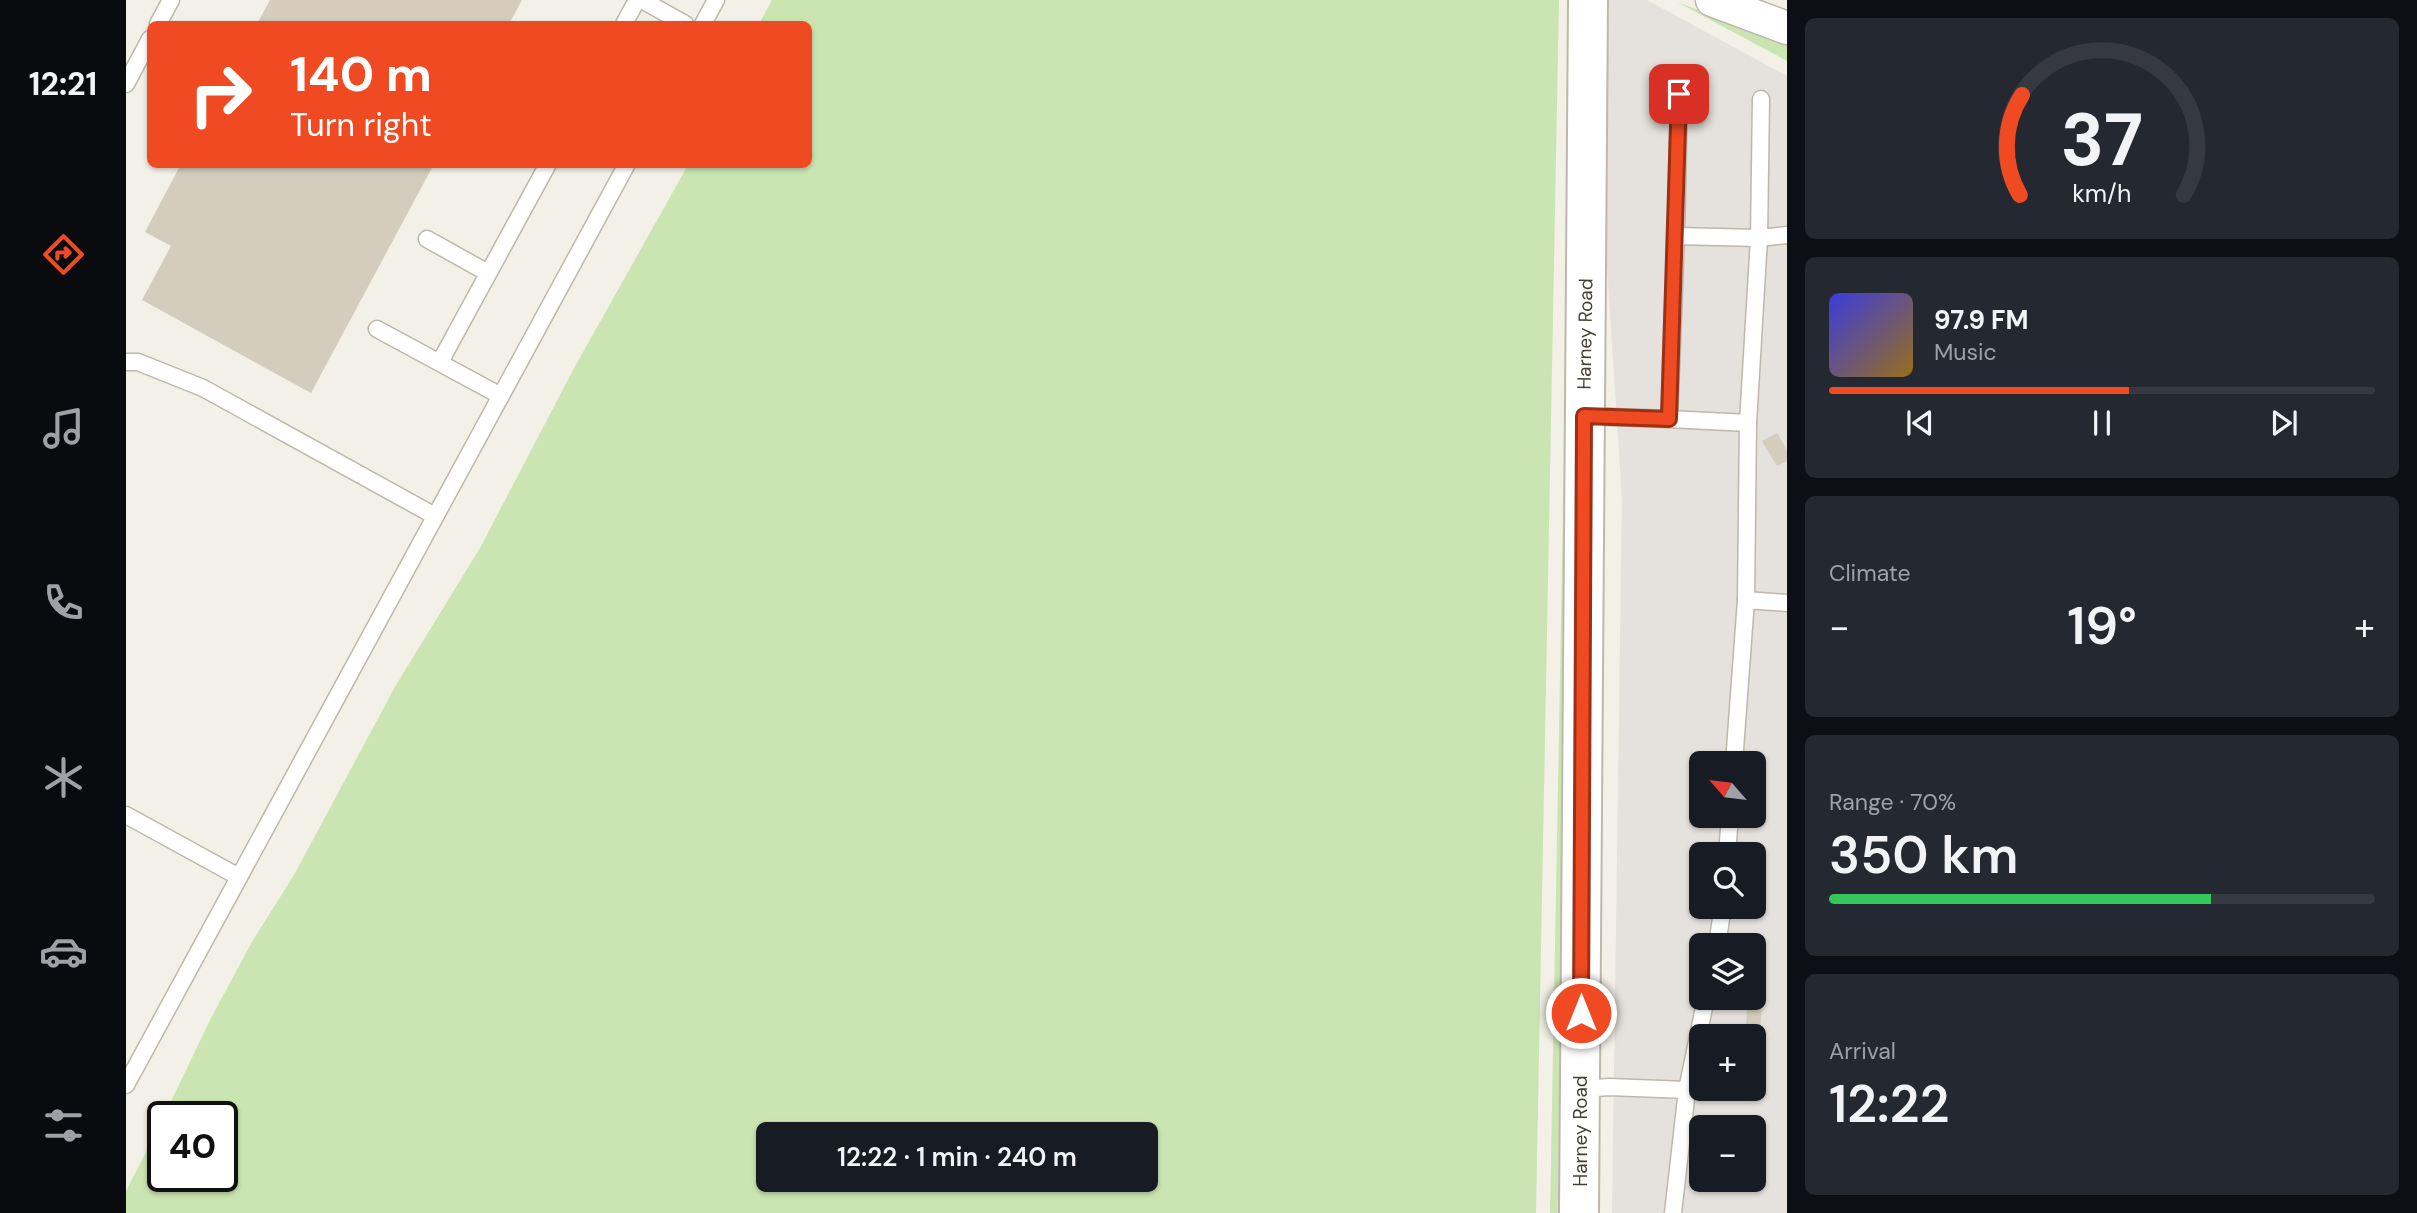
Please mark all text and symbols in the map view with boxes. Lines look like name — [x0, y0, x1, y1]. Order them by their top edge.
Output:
text: 140 m — [290, 42, 432, 106]
icon: right — [175, 49, 266, 140]
text: 12:21 — [29, 63, 97, 105]
pin — [1649, 64, 1709, 124]
icon: arrive — [1660, 75, 1698, 113]
text: 37 — [2061, 93, 2143, 188]
text: Turn right — [290, 104, 432, 146]
text: km/h — [2072, 176, 2132, 209]
icon: directions — [39, 230, 88, 279]
street label: Harney Road — [1572, 278, 1598, 390]
text: 97.9 FM — [1934, 303, 2029, 337]
text: Music — [1934, 337, 1997, 367]
icon: music — [39, 404, 88, 453]
icon: previous — [1901, 404, 1939, 442]
icon: pause — [2083, 404, 2121, 442]
icon: next — [2265, 404, 2303, 442]
text: Climate — [1829, 558, 1911, 588]
icon: phone — [39, 578, 88, 627]
text: 19° — [2067, 592, 2137, 660]
text: − — [1829, 602, 1850, 652]
text: + — [2354, 602, 2375, 652]
north arrow — [1689, 751, 1766, 828]
map controls — [1689, 751, 1766, 1192]
icon: climate — [39, 753, 88, 802]
text: Range · 70% — [1829, 787, 1956, 817]
text: 350 km — [1829, 821, 2018, 889]
button: search — [1689, 842, 1766, 919]
icon: car — [39, 927, 88, 976]
button: layers — [1689, 933, 1766, 1010]
position arrow — [1544, 976, 1618, 1050]
button: + — [1689, 1024, 1766, 1101]
text: Arrival — [1829, 1036, 1896, 1066]
text: 12:22 — [1829, 1070, 1950, 1138]
street label: Harney Road — [1568, 1075, 1593, 1187]
icon: filters — [39, 1101, 88, 1150]
speed limit sign: 40 — [147, 1101, 238, 1192]
button: − — [1689, 1115, 1766, 1192]
text: 12:22 · 1 min · 240 m — [837, 1140, 1077, 1174]

